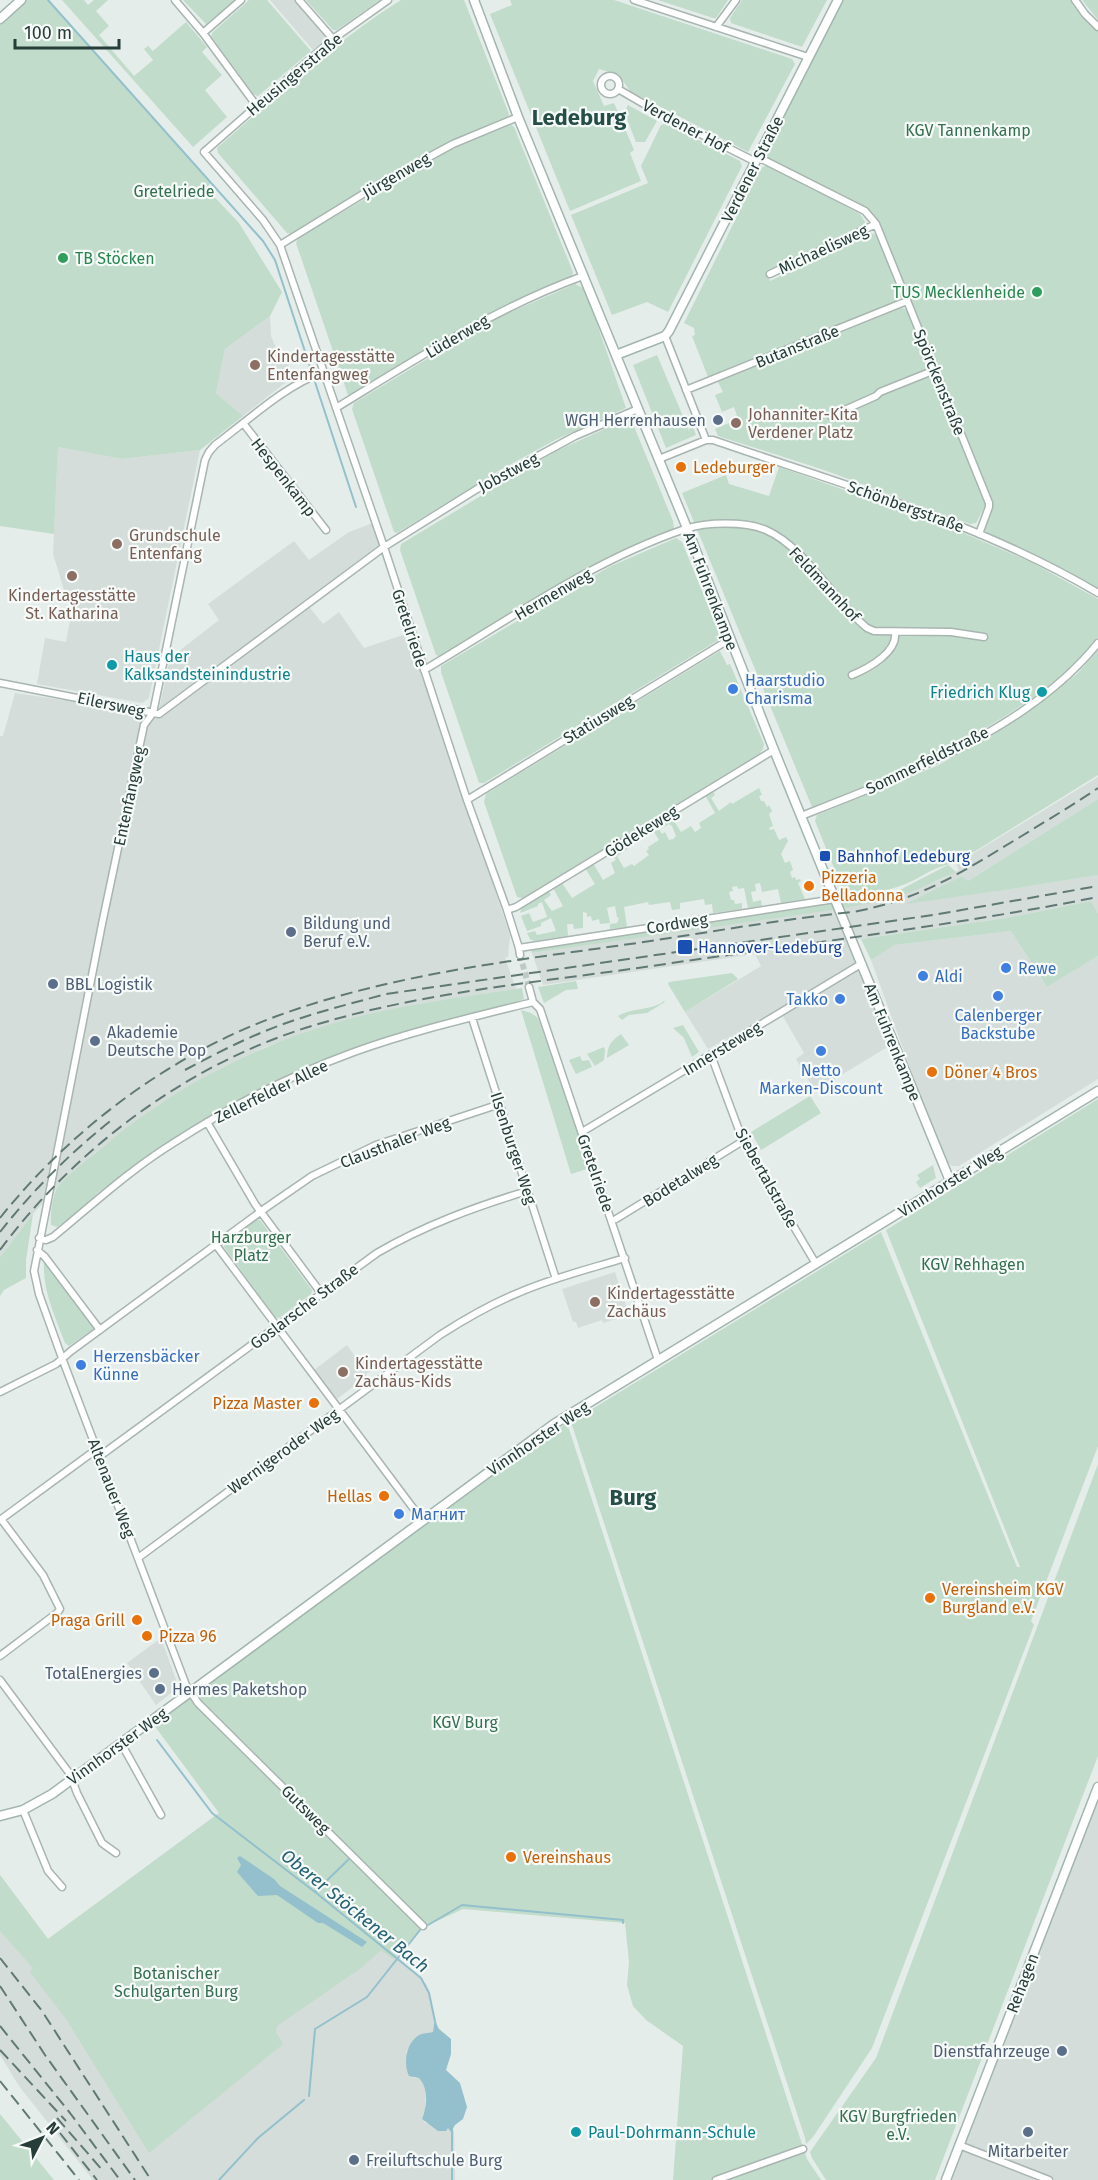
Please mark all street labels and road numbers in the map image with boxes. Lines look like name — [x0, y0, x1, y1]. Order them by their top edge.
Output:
street label: Heusingerstraße — [243, 29, 346, 120]
street label: Verdener Hof — [639, 96, 734, 158]
street label: Verdener Straße — [717, 113, 787, 226]
street label: Jürgenweg — [359, 148, 434, 202]
street label: Michaelisweg — [775, 220, 872, 278]
street label: Lüderweg — [422, 310, 493, 362]
street label: Butanstraße — [753, 321, 842, 372]
street label: Spörckenstraße — [910, 326, 969, 438]
street label: Hespenkamp — [247, 434, 320, 520]
street label: Jobstweg — [475, 448, 542, 496]
street label: Schönbergstraße — [845, 477, 967, 536]
street label: Am Fuhrenkampe — [679, 529, 742, 653]
street label: Feldmannhof — [785, 543, 865, 627]
street label: Hermenweg — [511, 564, 596, 624]
street label: Gretelriede — [388, 587, 431, 670]
street label: Eilersweg — [76, 688, 147, 721]
street label: Statiusweg — [560, 691, 637, 748]
street label: Sommerfeldstraße — [863, 722, 992, 798]
street label: Entenfangweg — [110, 744, 149, 848]
street label: Gödekeweg — [601, 801, 682, 861]
street label: Cordweg — [645, 909, 710, 938]
street label: Am Fuhrenkampe — [860, 980, 925, 1104]
street label: Innersteweg — [679, 1017, 766, 1079]
street label: Zellerfelder Allee — [211, 1056, 331, 1127]
street label: Ilsenburger Weg — [486, 1090, 541, 1207]
street label: Clausthaler Weg — [337, 1112, 454, 1172]
street label: Siebertalstraße — [731, 1125, 802, 1231]
street label: Gretelriede — [573, 1132, 618, 1215]
street label: Vinnhorster Weg — [895, 1141, 1006, 1221]
street label: Bodetalweg — [639, 1150, 722, 1211]
street label: Goslarsche Straße — [246, 1260, 362, 1353]
street label: Vinnhorster Weg — [484, 1397, 594, 1480]
street label: Wernigeroder Weg — [224, 1404, 343, 1498]
street label: Altenauer Weg — [84, 1436, 139, 1541]
street label: Vinnhorster Weg — [64, 1703, 172, 1789]
street label: Gutsweg — [277, 1781, 334, 1838]
street label: Rehagen — [1002, 1951, 1042, 2016]

